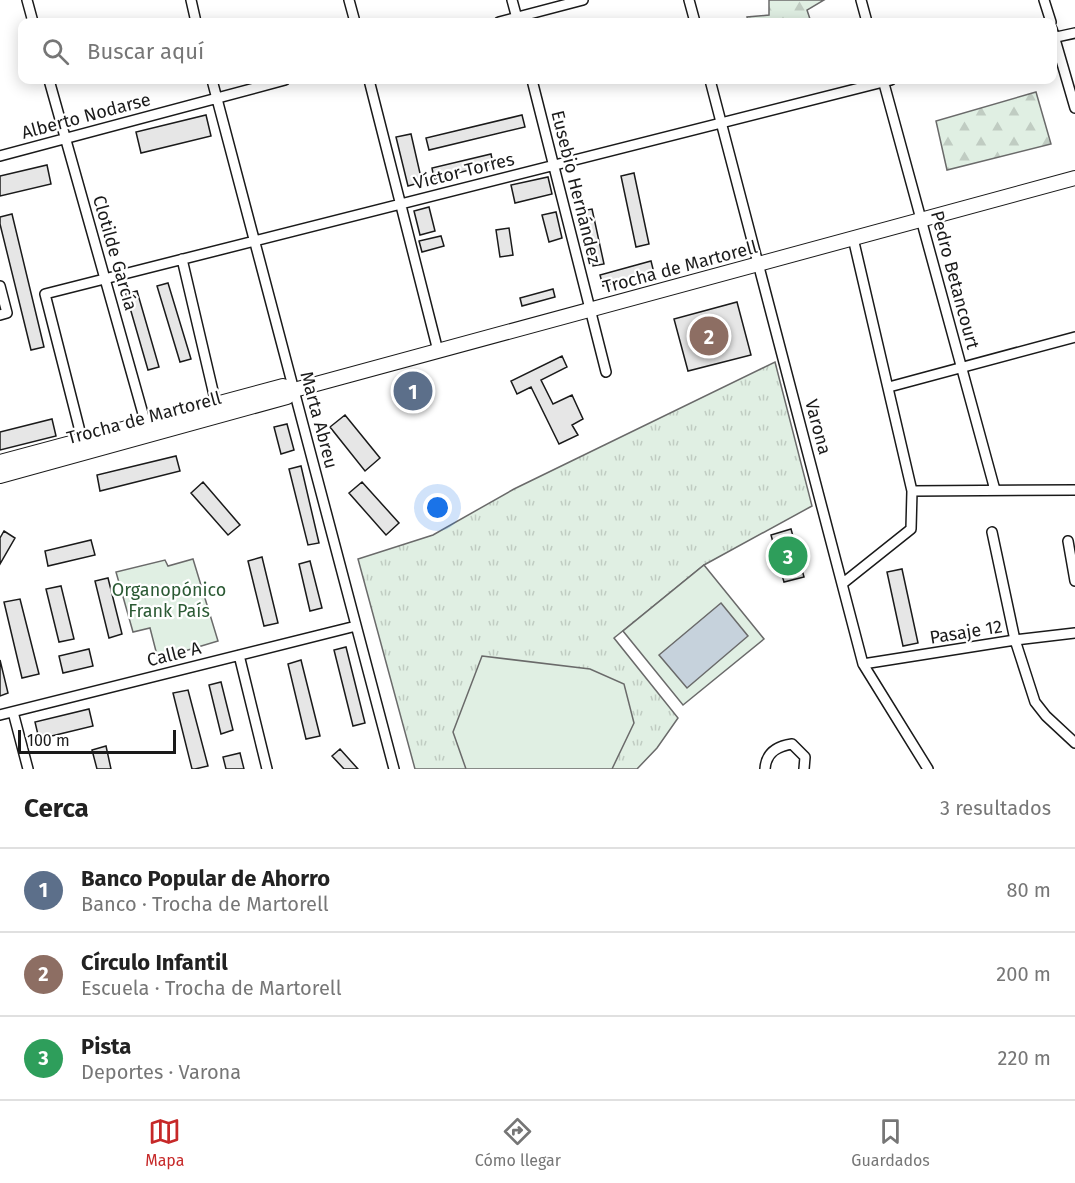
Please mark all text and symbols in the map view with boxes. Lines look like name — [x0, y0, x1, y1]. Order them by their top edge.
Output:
search box — [18, 18, 1057, 84]
icon: search — [39, 35, 72, 68]
text: Buscar aquí — [87, 38, 204, 65]
street label: Alberto Nodarse — [19, 88, 153, 144]
street label: Eusebio Hernández — [546, 108, 606, 266]
street label: Víctor Torres — [411, 148, 517, 194]
street label: Clotilde García — [88, 193, 142, 313]
street label: Pedro Betancourt — [926, 208, 984, 352]
street label: Trocha de Martorell — [600, 236, 760, 298]
pin: 2 — [690, 314, 728, 358]
pin: 1 — [394, 368, 432, 414]
street label: Marta Abreu — [296, 369, 342, 471]
street label: Trocha de Martorell — [64, 387, 224, 449]
street label: Varona — [800, 397, 836, 457]
your location — [423, 493, 452, 522]
pin: 3 — [768, 534, 808, 578]
park label: Organopónico Frank País — [112, 579, 226, 622]
street label: Pasaje 12 — [928, 615, 1004, 649]
street label: Calle A — [145, 637, 204, 671]
scale bar — [18, 727, 176, 754]
text: 100 m — [27, 731, 70, 750]
text: Cerca — [24, 793, 89, 824]
text: 3 resultados — [940, 796, 1051, 820]
text: Banco Popular de Ahorro — [81, 865, 330, 892]
text: 1 — [39, 878, 48, 902]
text: 80 m — [1006, 878, 1051, 902]
text: Banco · Trocha de Martorell — [81, 892, 329, 916]
text: Círculo Infantil — [81, 949, 228, 976]
text: 2 — [38, 962, 49, 986]
text: 200 m — [996, 962, 1051, 986]
text: Escuela · Trocha de Martorell — [81, 976, 342, 1000]
text: Pista — [81, 1033, 131, 1060]
text: 3 — [38, 1046, 49, 1070]
text: 220 m — [998, 1046, 1051, 1070]
text: Deportes · Varona — [81, 1060, 241, 1084]
tab: Mapa — [145, 1115, 184, 1170]
tab: Cómo llegar — [475, 1115, 561, 1170]
tab: Guardados — [851, 1115, 930, 1170]

